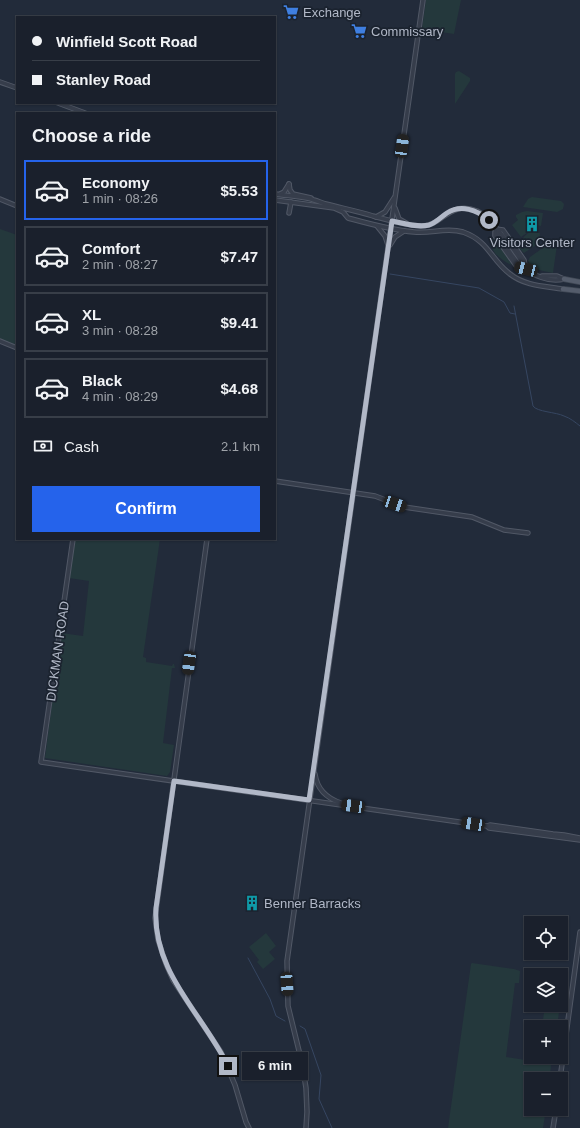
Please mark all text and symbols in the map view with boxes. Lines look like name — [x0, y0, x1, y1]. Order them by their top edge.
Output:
supermarket icon: Exchange — [282, 3, 300, 21]
place label: Exchange — [303, 5, 361, 20]
supermarket icon: Commissary — [350, 22, 368, 40]
place label: Commissary — [371, 24, 444, 39]
text: Winfield Scott Road — [56, 33, 198, 50]
text: Stanley Road — [56, 71, 151, 88]
text: Choose a ride — [32, 126, 151, 146]
car — [394, 133, 410, 159]
icon: car — [34, 172, 70, 208]
text: Economy — [82, 174, 150, 191]
text: $5.53 — [220, 182, 258, 199]
text: 1 min · 08:26 — [82, 191, 158, 206]
route start — [480, 211, 498, 229]
building icon: Visitors Center — [523, 215, 541, 233]
place label: Visitors Center — [489, 235, 575, 250]
icon: car — [34, 238, 70, 274]
text: Comfort — [82, 240, 140, 257]
text: $7.47 — [220, 248, 258, 265]
text: 2 min · 08:27 — [82, 257, 158, 272]
car — [513, 260, 539, 278]
icon: car — [34, 304, 70, 340]
text: XL — [82, 306, 101, 323]
text: $9.41 — [220, 314, 258, 331]
text: 3 min · 08:28 — [82, 323, 158, 338]
icon: car — [34, 370, 70, 406]
text: Black — [82, 372, 122, 389]
text: $4.68 — [220, 380, 258, 397]
text: 4 min · 08:29 — [82, 389, 158, 404]
icon: cash — [32, 435, 54, 457]
text: Cash — [64, 438, 99, 455]
text: 2.1 km — [221, 439, 260, 454]
button: Confirm — [32, 486, 260, 532]
car — [382, 494, 408, 514]
street label: DICKMAN ROAD — [43, 600, 72, 702]
car — [181, 650, 197, 676]
car — [340, 798, 366, 814]
car — [460, 816, 486, 832]
building icon: Benner Barracks — [243, 894, 261, 912]
place label: Benner Barracks — [264, 896, 361, 911]
map controls — [524, 916, 568, 1116]
button: locate — [524, 916, 568, 960]
button: layers — [524, 968, 568, 1012]
car — [280, 972, 294, 996]
button: + — [524, 1020, 568, 1064]
callout: 6 min — [242, 1052, 308, 1080]
route end — [219, 1057, 237, 1075]
text: 6 min — [258, 1058, 292, 1073]
button: − — [524, 1072, 568, 1116]

